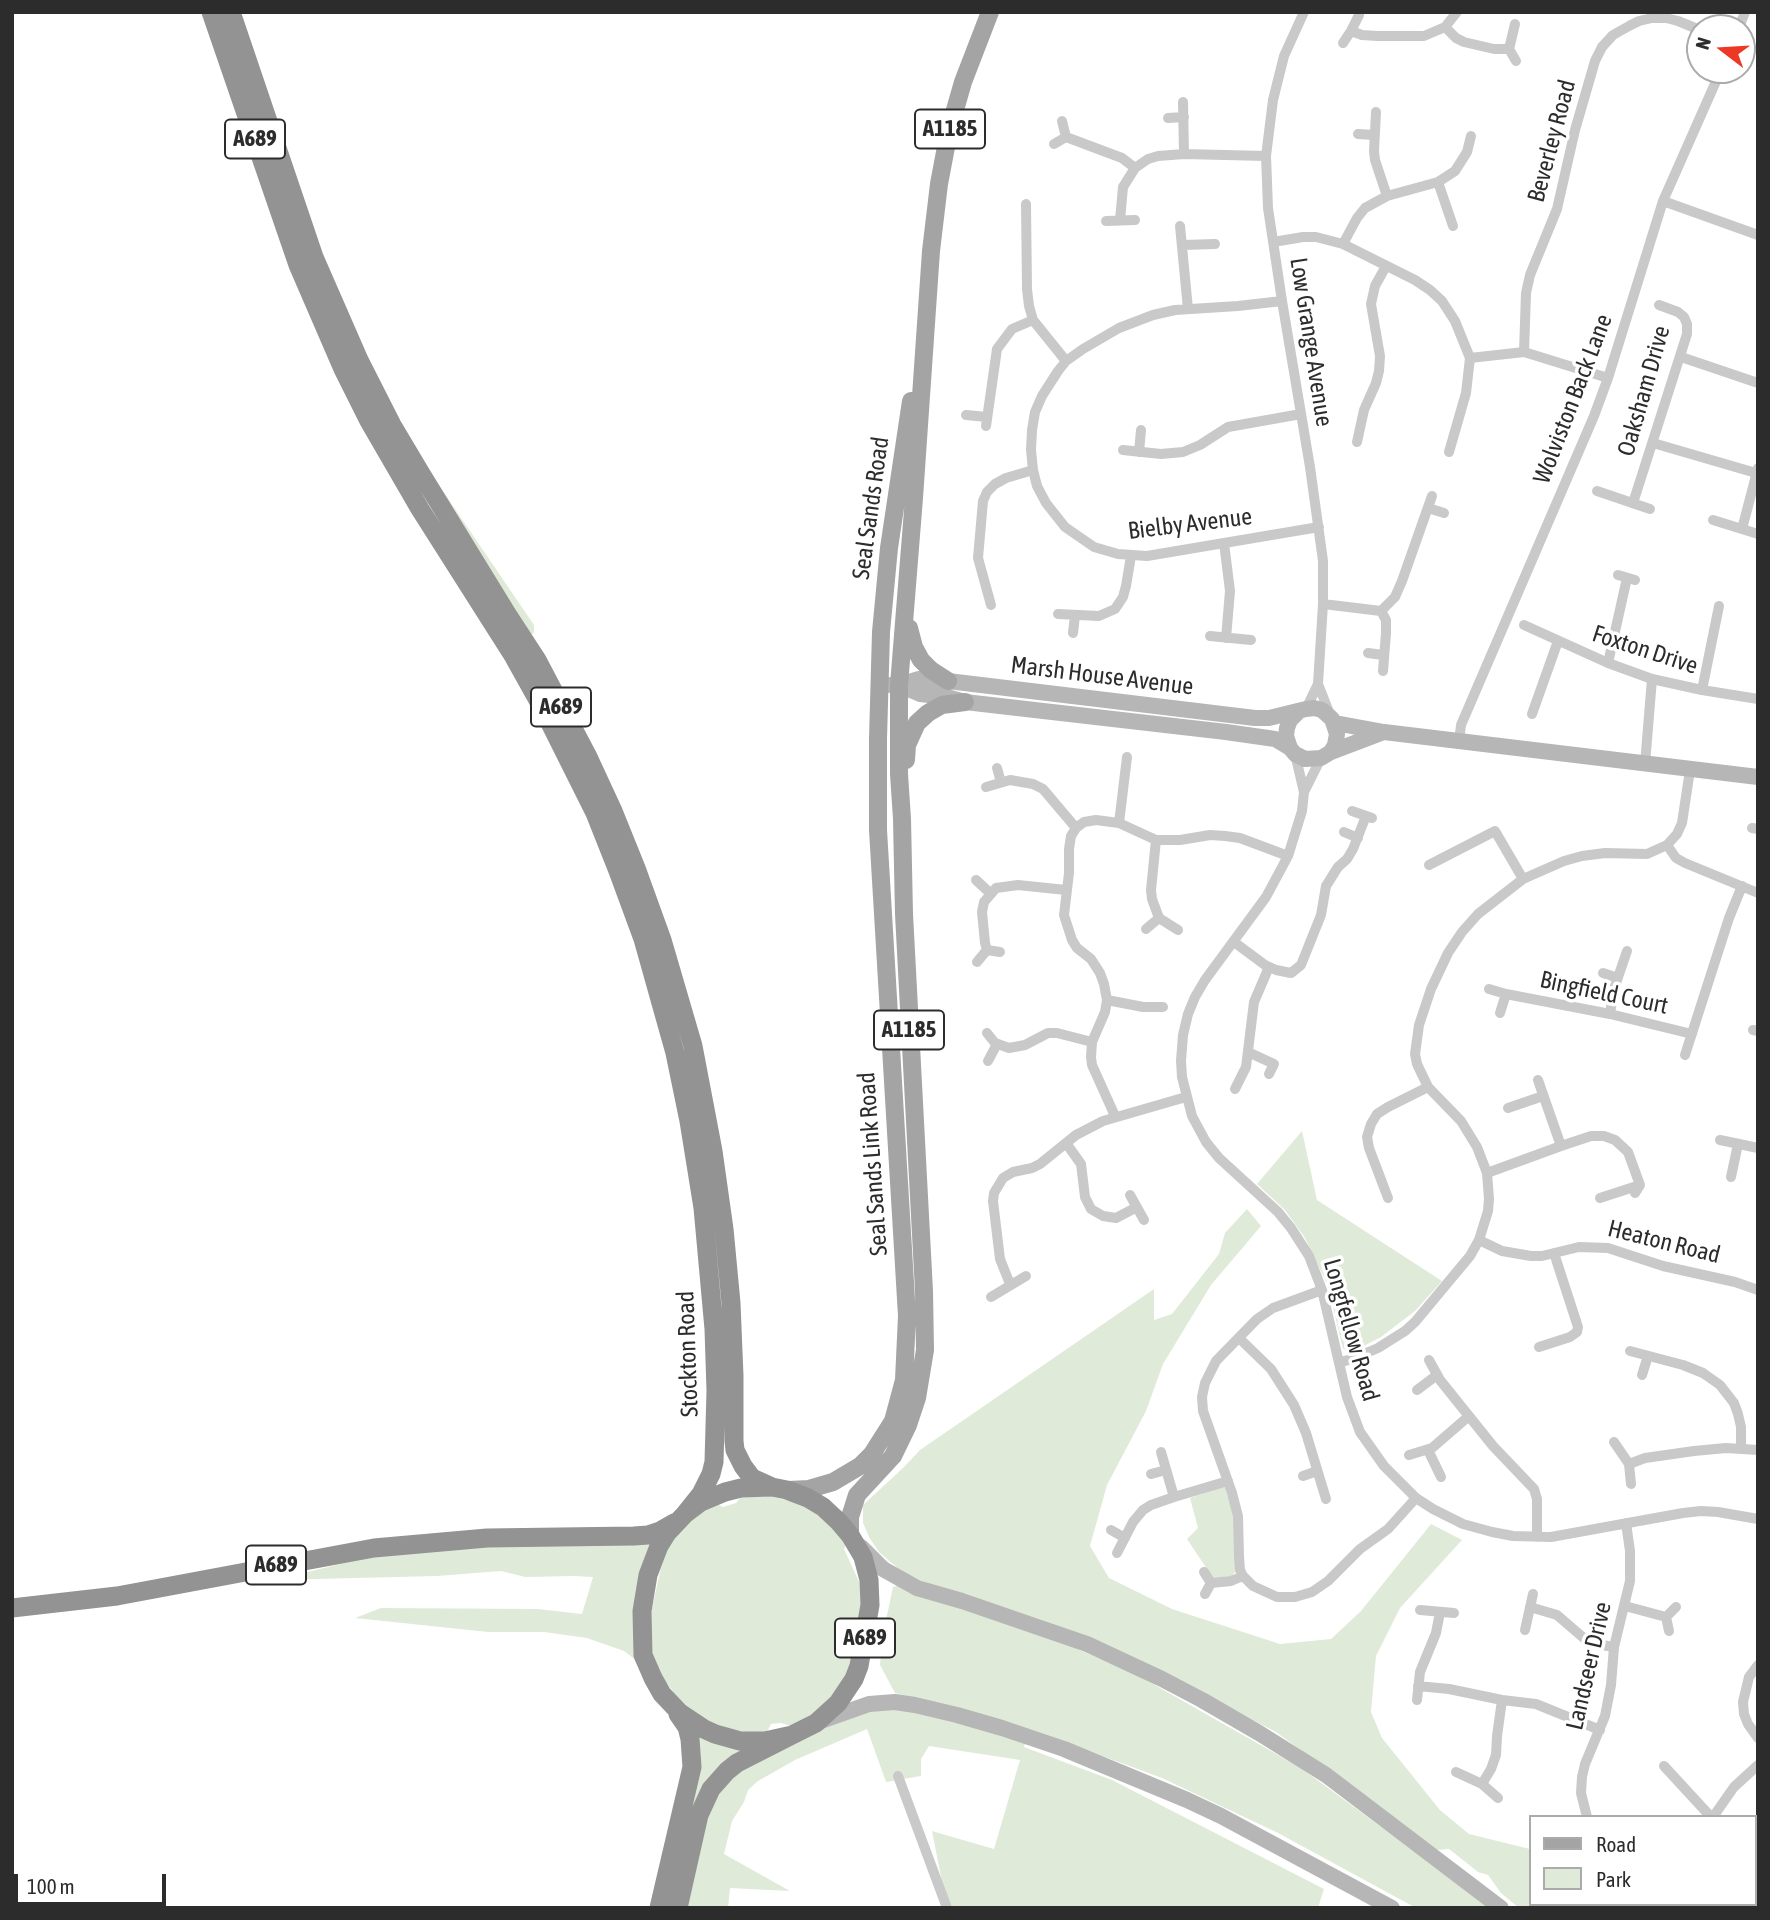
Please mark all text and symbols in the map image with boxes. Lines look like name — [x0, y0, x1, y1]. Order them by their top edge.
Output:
north arrow — [1686, 14, 1756, 84]
text: N — [1691, 35, 1715, 52]
street label: Beverley Road — [1522, 77, 1582, 205]
road number: A1185 — [915, 110, 985, 148]
road number: A689 — [225, 120, 285, 158]
street label: Low Grange Avenue — [1283, 256, 1339, 428]
street label: Wolviston Back Lane — [1527, 310, 1619, 488]
street label: Oaksham Drive — [1612, 323, 1676, 459]
street label: Seal Sands Road — [847, 435, 895, 581]
street label: Bielby Avenue — [1126, 502, 1254, 546]
street label: Foxton Drive — [1589, 619, 1701, 681]
street label: Marsh House Avenue — [1009, 651, 1195, 701]
road number: A689 — [531, 688, 591, 726]
street label: Bingfield Court — [1537, 965, 1671, 1021]
road number: A1185 — [874, 1010, 944, 1050]
street label: Seal Sands Link Road — [852, 1071, 894, 1257]
street label: Heaton Road — [1605, 1214, 1723, 1270]
street label: Longfellow Road — [1317, 1255, 1385, 1405]
street label: Stockton Road — [671, 1290, 705, 1418]
road number: A689 — [246, 1546, 306, 1584]
street label: Landseer Drive — [1560, 1599, 1618, 1733]
road number: A689 — [835, 1618, 895, 1658]
legend — [1528, 1815, 1756, 1906]
text: Road — [1596, 1832, 1636, 1856]
scale bar — [18, 1860, 170, 1904]
text: Park — [1596, 1867, 1631, 1891]
text: 100 m — [27, 1874, 75, 1898]

